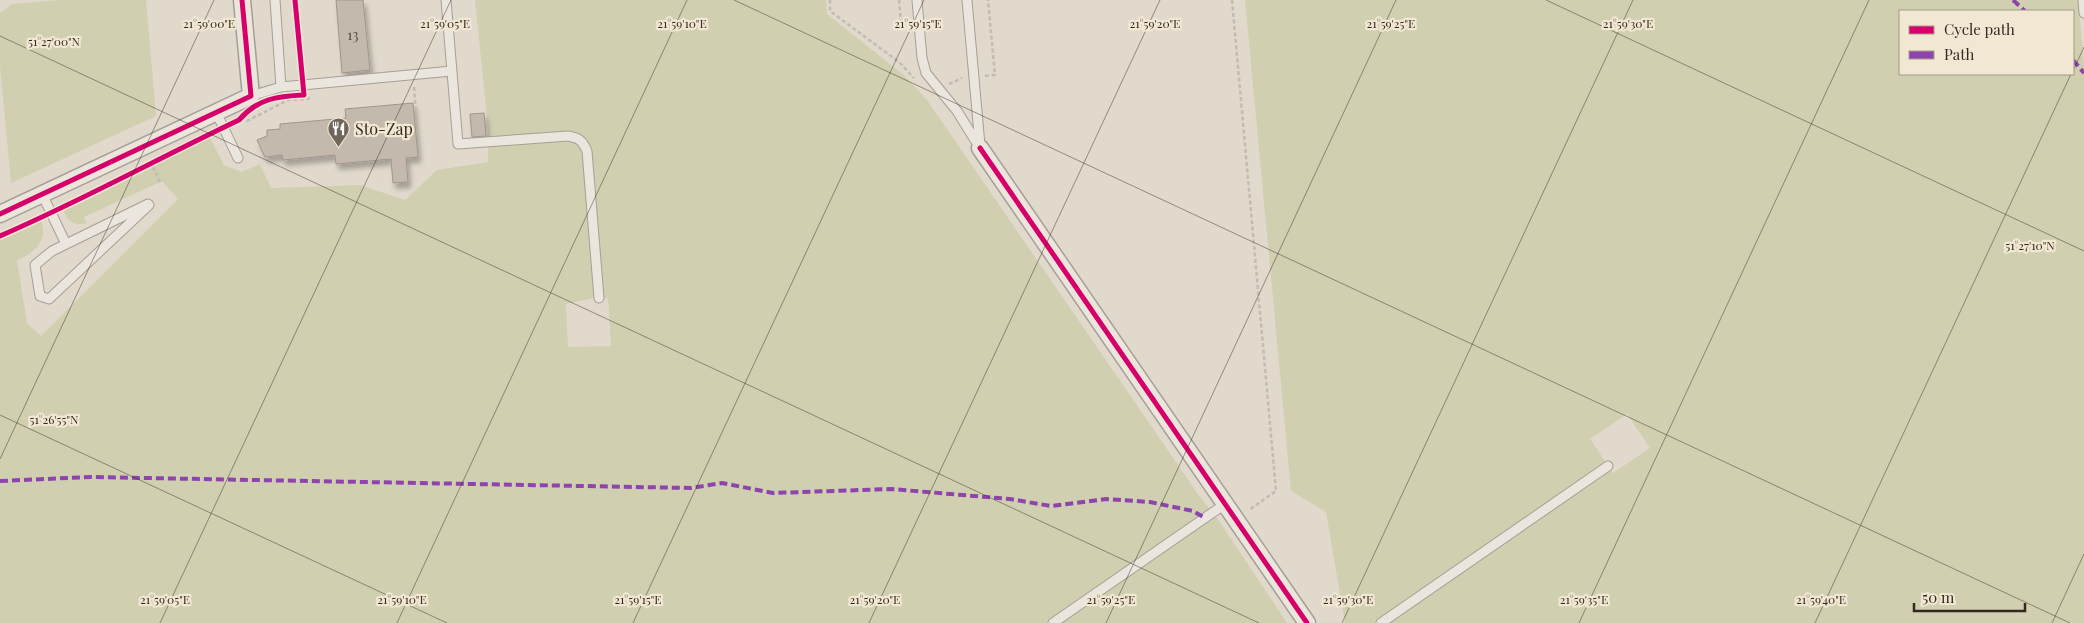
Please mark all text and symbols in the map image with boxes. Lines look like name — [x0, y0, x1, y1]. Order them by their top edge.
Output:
legend — [1899, 10, 2074, 75]
text: 21°59'00"E — [183, 15, 235, 31]
text: 21°59'05"E — [420, 15, 470, 31]
text: 21°59'10"E — [657, 15, 707, 31]
text: 21°59'15"E — [894, 15, 942, 31]
text: 21°59'20"E — [1130, 15, 1180, 31]
text: 21°59'25"E — [1367, 15, 1415, 31]
text: 21°59'30"E — [1603, 15, 1653, 31]
text: Cycle path — [1944, 19, 2015, 39]
house number: 13 — [347, 25, 359, 44]
text: 51°27'00"N — [28, 33, 81, 49]
text: Path — [1944, 44, 1974, 64]
restaurant icon: Sto-Zap — [327, 117, 351, 148]
place label: Sto-Zap — [355, 118, 413, 139]
text: 51°27'10"N — [2005, 237, 2055, 253]
text: 51°26'55"N — [29, 411, 79, 427]
scale bar — [1914, 580, 2025, 612]
text: 50 m — [1922, 587, 1955, 607]
text: 21°59'05"E — [140, 591, 190, 607]
text: 21°59'10"E — [377, 591, 427, 607]
text: 21°59'15"E — [614, 591, 662, 607]
text: 21°59'20"E — [850, 591, 900, 607]
text: 21°59'25"E — [1087, 591, 1135, 607]
text: 21°59'30"E — [1323, 591, 1373, 607]
text: 21°59'35"E — [1560, 591, 1608, 607]
text: 21°59'40"E — [1796, 591, 1846, 607]

